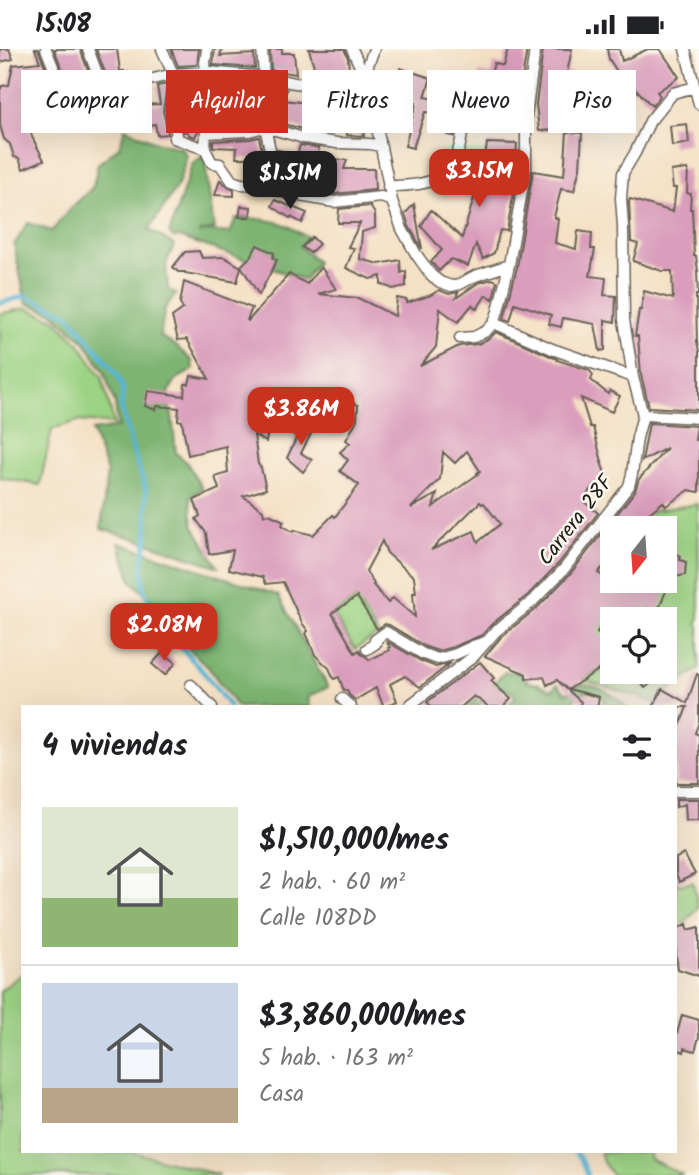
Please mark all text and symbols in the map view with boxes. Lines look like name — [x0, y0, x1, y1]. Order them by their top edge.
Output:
text: 15:08 — [35, 4, 91, 46]
chip: Comprar — [21, 70, 152, 133]
chip: Alquilar — [166, 70, 288, 133]
chip: Filtros — [302, 70, 413, 133]
chip: Nuevo — [427, 70, 534, 133]
chip: Piso — [548, 70, 636, 133]
pin: $3.15M — [422, 149, 536, 209]
pin: $1.51M — [233, 151, 347, 211]
text: $3.15M — [445, 154, 513, 190]
text: $1.51M — [259, 156, 321, 192]
pin: $3.86M — [244, 387, 358, 447]
text: $3.86M — [263, 392, 339, 428]
street label: Carrera 28F — [530, 467, 623, 573]
north arrow — [600, 516, 677, 593]
map controls — [600, 516, 677, 684]
pin: $2.08M — [107, 603, 221, 663]
button: locate — [600, 607, 677, 684]
text: $2.08M — [126, 608, 202, 644]
text: 4 viviendas — [42, 723, 188, 771]
icon: filters — [618, 728, 656, 766]
text: $1,510,000/mes — [259, 817, 449, 865]
icon: home — [98, 835, 182, 919]
text: 2 hab. · 60 m² — [259, 865, 405, 901]
text: Calle 108DD — [259, 901, 377, 937]
text: $3,860,000/mes — [259, 993, 466, 1041]
icon: home — [98, 1011, 182, 1095]
text: 5 hab. · 163 m² — [259, 1041, 413, 1077]
text: Casa — [259, 1077, 304, 1113]

